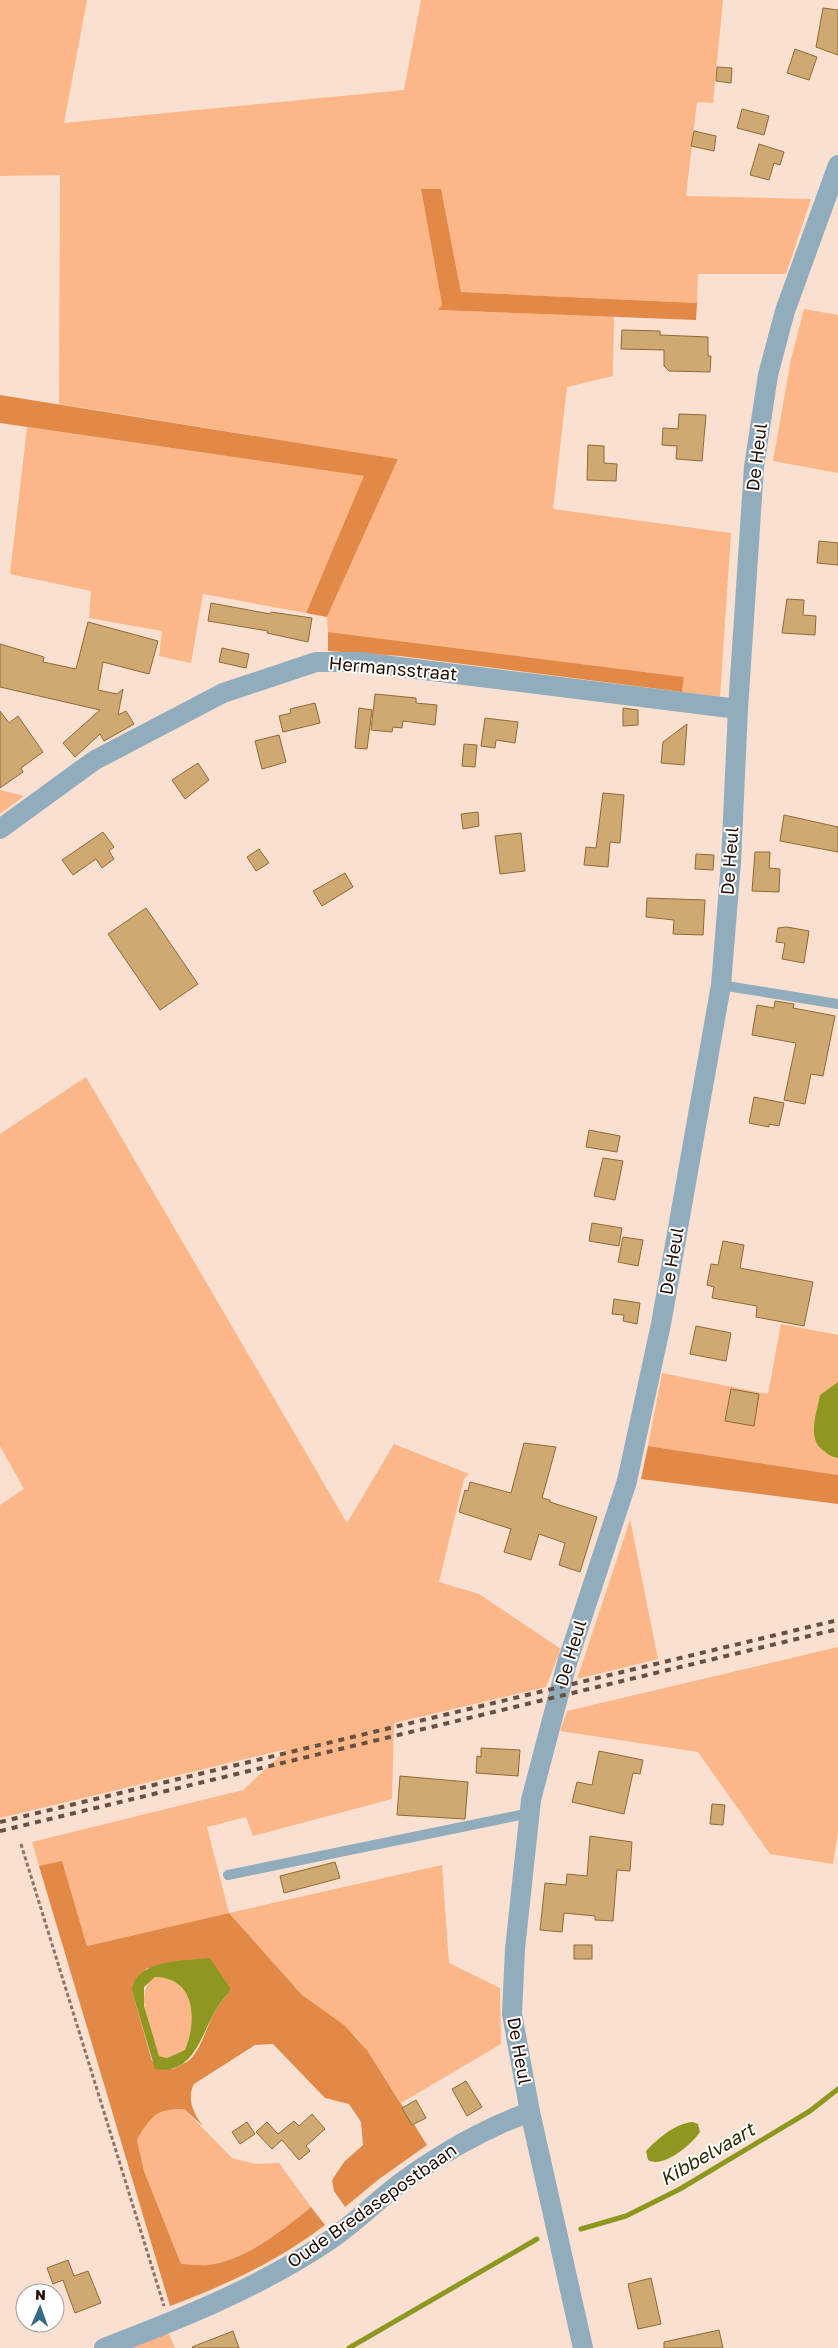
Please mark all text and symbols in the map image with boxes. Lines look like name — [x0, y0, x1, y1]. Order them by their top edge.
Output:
street label: De Heul — [741, 421, 771, 492]
street label: Hermansstraat — [328, 651, 458, 685]
street label: De Heul — [716, 826, 742, 896]
street label: De Heul — [654, 1225, 688, 1296]
street label: De Heul — [550, 1617, 591, 1689]
street label: De Heul — [503, 2015, 537, 2087]
water label: Kibbelvaart — [655, 2116, 760, 2190]
street label: Oude Bredasepostbaan — [282, 2138, 460, 2272]
north arrow — [15, 2283, 65, 2333]
text: N — [35, 2286, 46, 2303]

